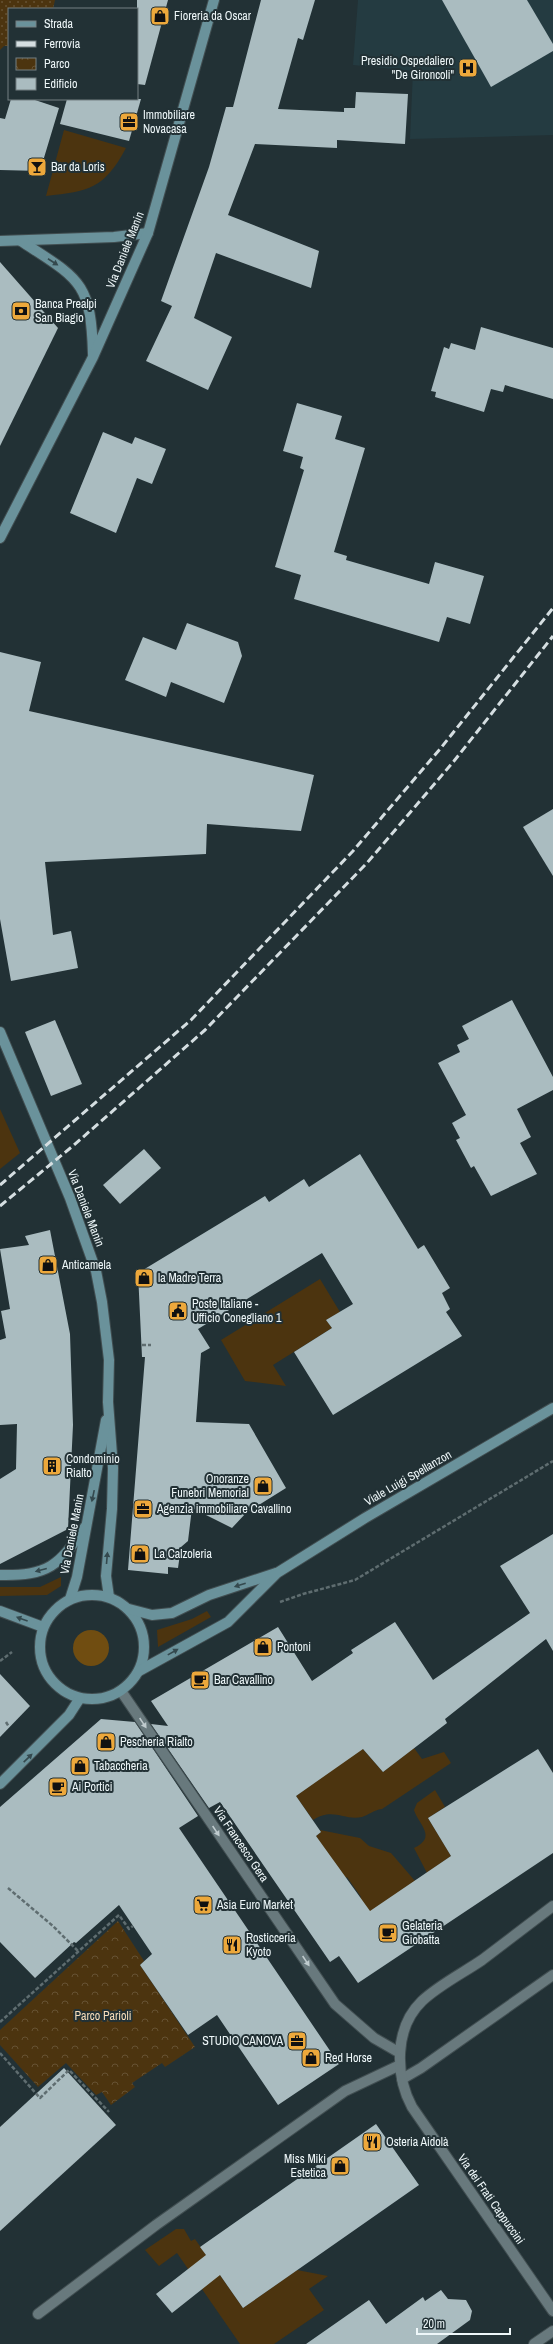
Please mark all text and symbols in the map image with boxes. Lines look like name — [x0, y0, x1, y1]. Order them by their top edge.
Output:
shop icon: Fioreria da Oscar — [149, 5, 171, 27]
legend — [8, 8, 138, 100]
place label: Fioreria da Oscar — [174, 8, 252, 24]
text: Strada — [44, 16, 74, 32]
text: Ferrovia — [44, 36, 81, 52]
place label: Presidio Ospedaliero "De Gironcoli" — [361, 53, 454, 83]
text: Parco — [44, 56, 70, 72]
hospital icon: Presidio Ospedaliero "De Gironcoli" — [457, 57, 479, 79]
text: Edificio — [44, 76, 77, 92]
place label: Immobiliare Novacasa — [143, 107, 195, 137]
office icon: Immobiliare Novacasa — [118, 111, 140, 133]
bar icon: Bar da Loris — [26, 156, 48, 178]
place label: Bar da Loris — [51, 159, 105, 175]
street label: Via Daniele Manin — [102, 209, 148, 291]
one-way arrow — [48, 258, 59, 266]
place label: Banca Prealpi San Biagio — [35, 296, 97, 326]
bank icon: Banca Prealpi San Biagio — [10, 300, 32, 322]
street label: Via Daniele Manin — [64, 1167, 108, 1249]
shop icon: Anticamela — [37, 1254, 59, 1276]
place label: Anticamela — [61, 1257, 112, 1273]
shop icon: la Madre Terra — [133, 1267, 155, 1289]
place label: la Madre Terra — [158, 1270, 222, 1286]
place label: Poste Italiane - Ufficio Conegliano 1 — [192, 1296, 282, 1326]
public building icon: Poste Italiane - Ufficio Conegliano 1 — [167, 1300, 189, 1322]
street label: Viale Luigi Spellanzon — [361, 1446, 455, 1510]
place label: Condominio Rialto — [66, 1451, 120, 1481]
building icon: Condominio Rialto — [41, 1455, 63, 1477]
place label: Onoranze Funebri Memorial — [171, 1471, 249, 1501]
shop icon: Onoranze Funebri Memorial — [252, 1475, 274, 1497]
one-way arrow — [89, 1490, 95, 1502]
street label: Via Daniele Manin — [56, 1493, 88, 1575]
office icon: Agenzia immobiliare Cavallino — [132, 1498, 154, 1520]
place label: Agenzia immobiliare Cavallino — [156, 1501, 292, 1517]
shop icon: La Calzoleria — [129, 1543, 151, 1565]
place label: La Calzoleria — [154, 1546, 213, 1562]
one-way arrow — [104, 1552, 111, 1565]
one-way arrow — [35, 1567, 47, 1573]
one-way arrow — [234, 1582, 246, 1588]
one-way arrow — [15, 1616, 27, 1622]
shop icon: Pontoni — [252, 1636, 274, 1658]
place label: Pontoni — [277, 1639, 311, 1655]
one-way arrow — [167, 1649, 179, 1656]
cafe icon: Bar Cavallino — [189, 1669, 211, 1691]
place label: Bar Cavallino — [214, 1672, 273, 1688]
one-way arrow — [139, 1718, 147, 1729]
shop icon: Pescheria Rialto — [95, 1731, 117, 1753]
place label: Pescheria Rialto — [120, 1734, 193, 1750]
one-way arrow — [23, 1753, 33, 1762]
shop icon: Tabaccheria — [69, 1755, 91, 1777]
place label: Tabaccheria — [94, 1758, 148, 1774]
cafe icon: Ai Portici — [47, 1776, 69, 1798]
place label: Ai Portici — [71, 1779, 112, 1795]
street label: Via Francesco Gera — [210, 1803, 273, 1885]
one-way arrow — [212, 1825, 220, 1836]
supermarket icon: Asia Euro Market — [192, 1894, 214, 1916]
place label: Asia Euro Market — [216, 1897, 293, 1913]
place label: Gelateria Giobatta — [402, 1918, 443, 1948]
cafe icon: Gelateria Giobatta — [377, 1922, 399, 1944]
place label: Rosticceria Kyoto — [246, 1930, 296, 1960]
restaurant icon: Rosticceria Kyoto — [221, 1934, 243, 1956]
one-way arrow — [302, 1956, 310, 1966]
park label: Parco Parioli — [75, 2008, 131, 2024]
office icon: STUDIO CANOVA — [286, 2030, 308, 2052]
place label: STUDIO CANOVA — [202, 2033, 283, 2049]
shop icon: Red Horse — [300, 2047, 322, 2069]
place label: Red Horse — [325, 2050, 372, 2066]
restaurant icon: Osteria Aidolà — [361, 2131, 383, 2153]
place label: Osteria Aidolà — [386, 2134, 449, 2150]
place label: Miss Miki Estetica — [284, 2151, 327, 2181]
street label: Via dei Frati Cappuccini — [454, 2151, 528, 2247]
shop icon: Miss Miki Estetica — [329, 2155, 351, 2177]
scale bar — [417, 2310, 510, 2336]
text: 20 m — [423, 2316, 445, 2332]

